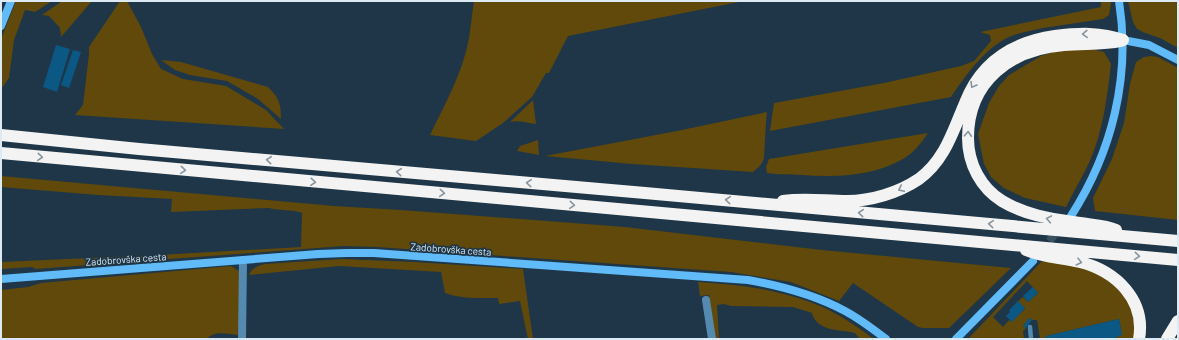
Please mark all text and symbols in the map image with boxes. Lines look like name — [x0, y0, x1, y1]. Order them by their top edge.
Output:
one-way arrow — [1082, 29, 1088, 38]
one-way arrow — [971, 81, 978, 88]
one-way arrow — [964, 131, 972, 137]
one-way arrow — [37, 152, 43, 161]
one-way arrow — [266, 156, 273, 165]
one-way arrow — [180, 166, 186, 175]
one-way arrow — [396, 167, 402, 176]
one-way arrow — [310, 177, 316, 186]
one-way arrow — [525, 178, 532, 187]
one-way arrow — [898, 184, 905, 192]
one-way arrow — [439, 189, 445, 198]
one-way arrow — [725, 196, 731, 205]
one-way arrow — [569, 200, 575, 209]
one-way arrow — [858, 208, 864, 217]
one-way arrow — [1046, 215, 1052, 223]
one-way arrow — [988, 220, 994, 229]
street label: Zadobrovška cesta — [410, 240, 492, 258]
street label: Zadobrovška cesta — [85, 250, 167, 268]
one-way arrow — [1134, 251, 1140, 260]
one-way arrow — [1075, 257, 1082, 265]

